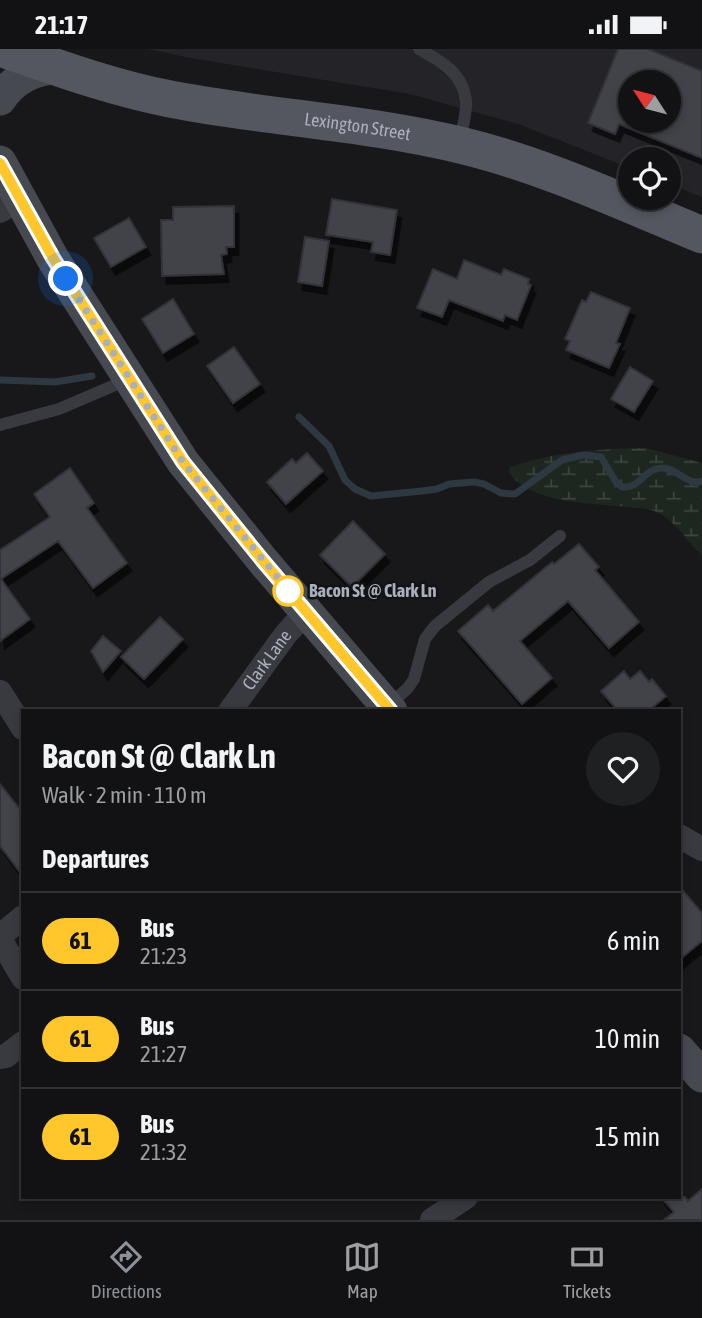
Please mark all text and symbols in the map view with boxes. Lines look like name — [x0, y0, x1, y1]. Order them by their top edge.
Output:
text: 21:17 — [35, 10, 89, 40]
north arrow — [618, 70, 681, 133]
map controls — [618, 70, 681, 210]
street label: Lexington Street — [303, 108, 412, 144]
button: locate — [618, 147, 681, 210]
your location — [48, 261, 83, 296]
marker: Bacon St @ Clark Ln — [273, 576, 303, 606]
place label: Bacon St @ Clark Ln — [309, 580, 437, 601]
street label: Clark Lane — [238, 626, 296, 694]
button: heart — [586, 732, 660, 806]
text: Bacon St @ Clark Ln — [42, 737, 276, 775]
text: Walk · 2 min · 110 m — [42, 782, 206, 808]
text: Departures — [42, 844, 149, 874]
text: Bus — [140, 913, 174, 943]
text: 6 min — [607, 926, 660, 956]
text: 61 — [69, 927, 92, 954]
text: 21:23 — [140, 943, 187, 969]
text: Bus — [140, 1011, 174, 1041]
text: 10 min — [595, 1024, 660, 1054]
text: 61 — [69, 1025, 92, 1052]
text: 21:27 — [140, 1041, 187, 1067]
text: Bus — [140, 1109, 174, 1139]
text: 15 min — [595, 1122, 660, 1152]
text: 61 — [69, 1123, 92, 1150]
text: 21:32 — [140, 1139, 187, 1165]
tab: Directions — [91, 1238, 162, 1302]
tab: Map — [343, 1238, 381, 1302]
tab: Tickets — [563, 1238, 611, 1302]

